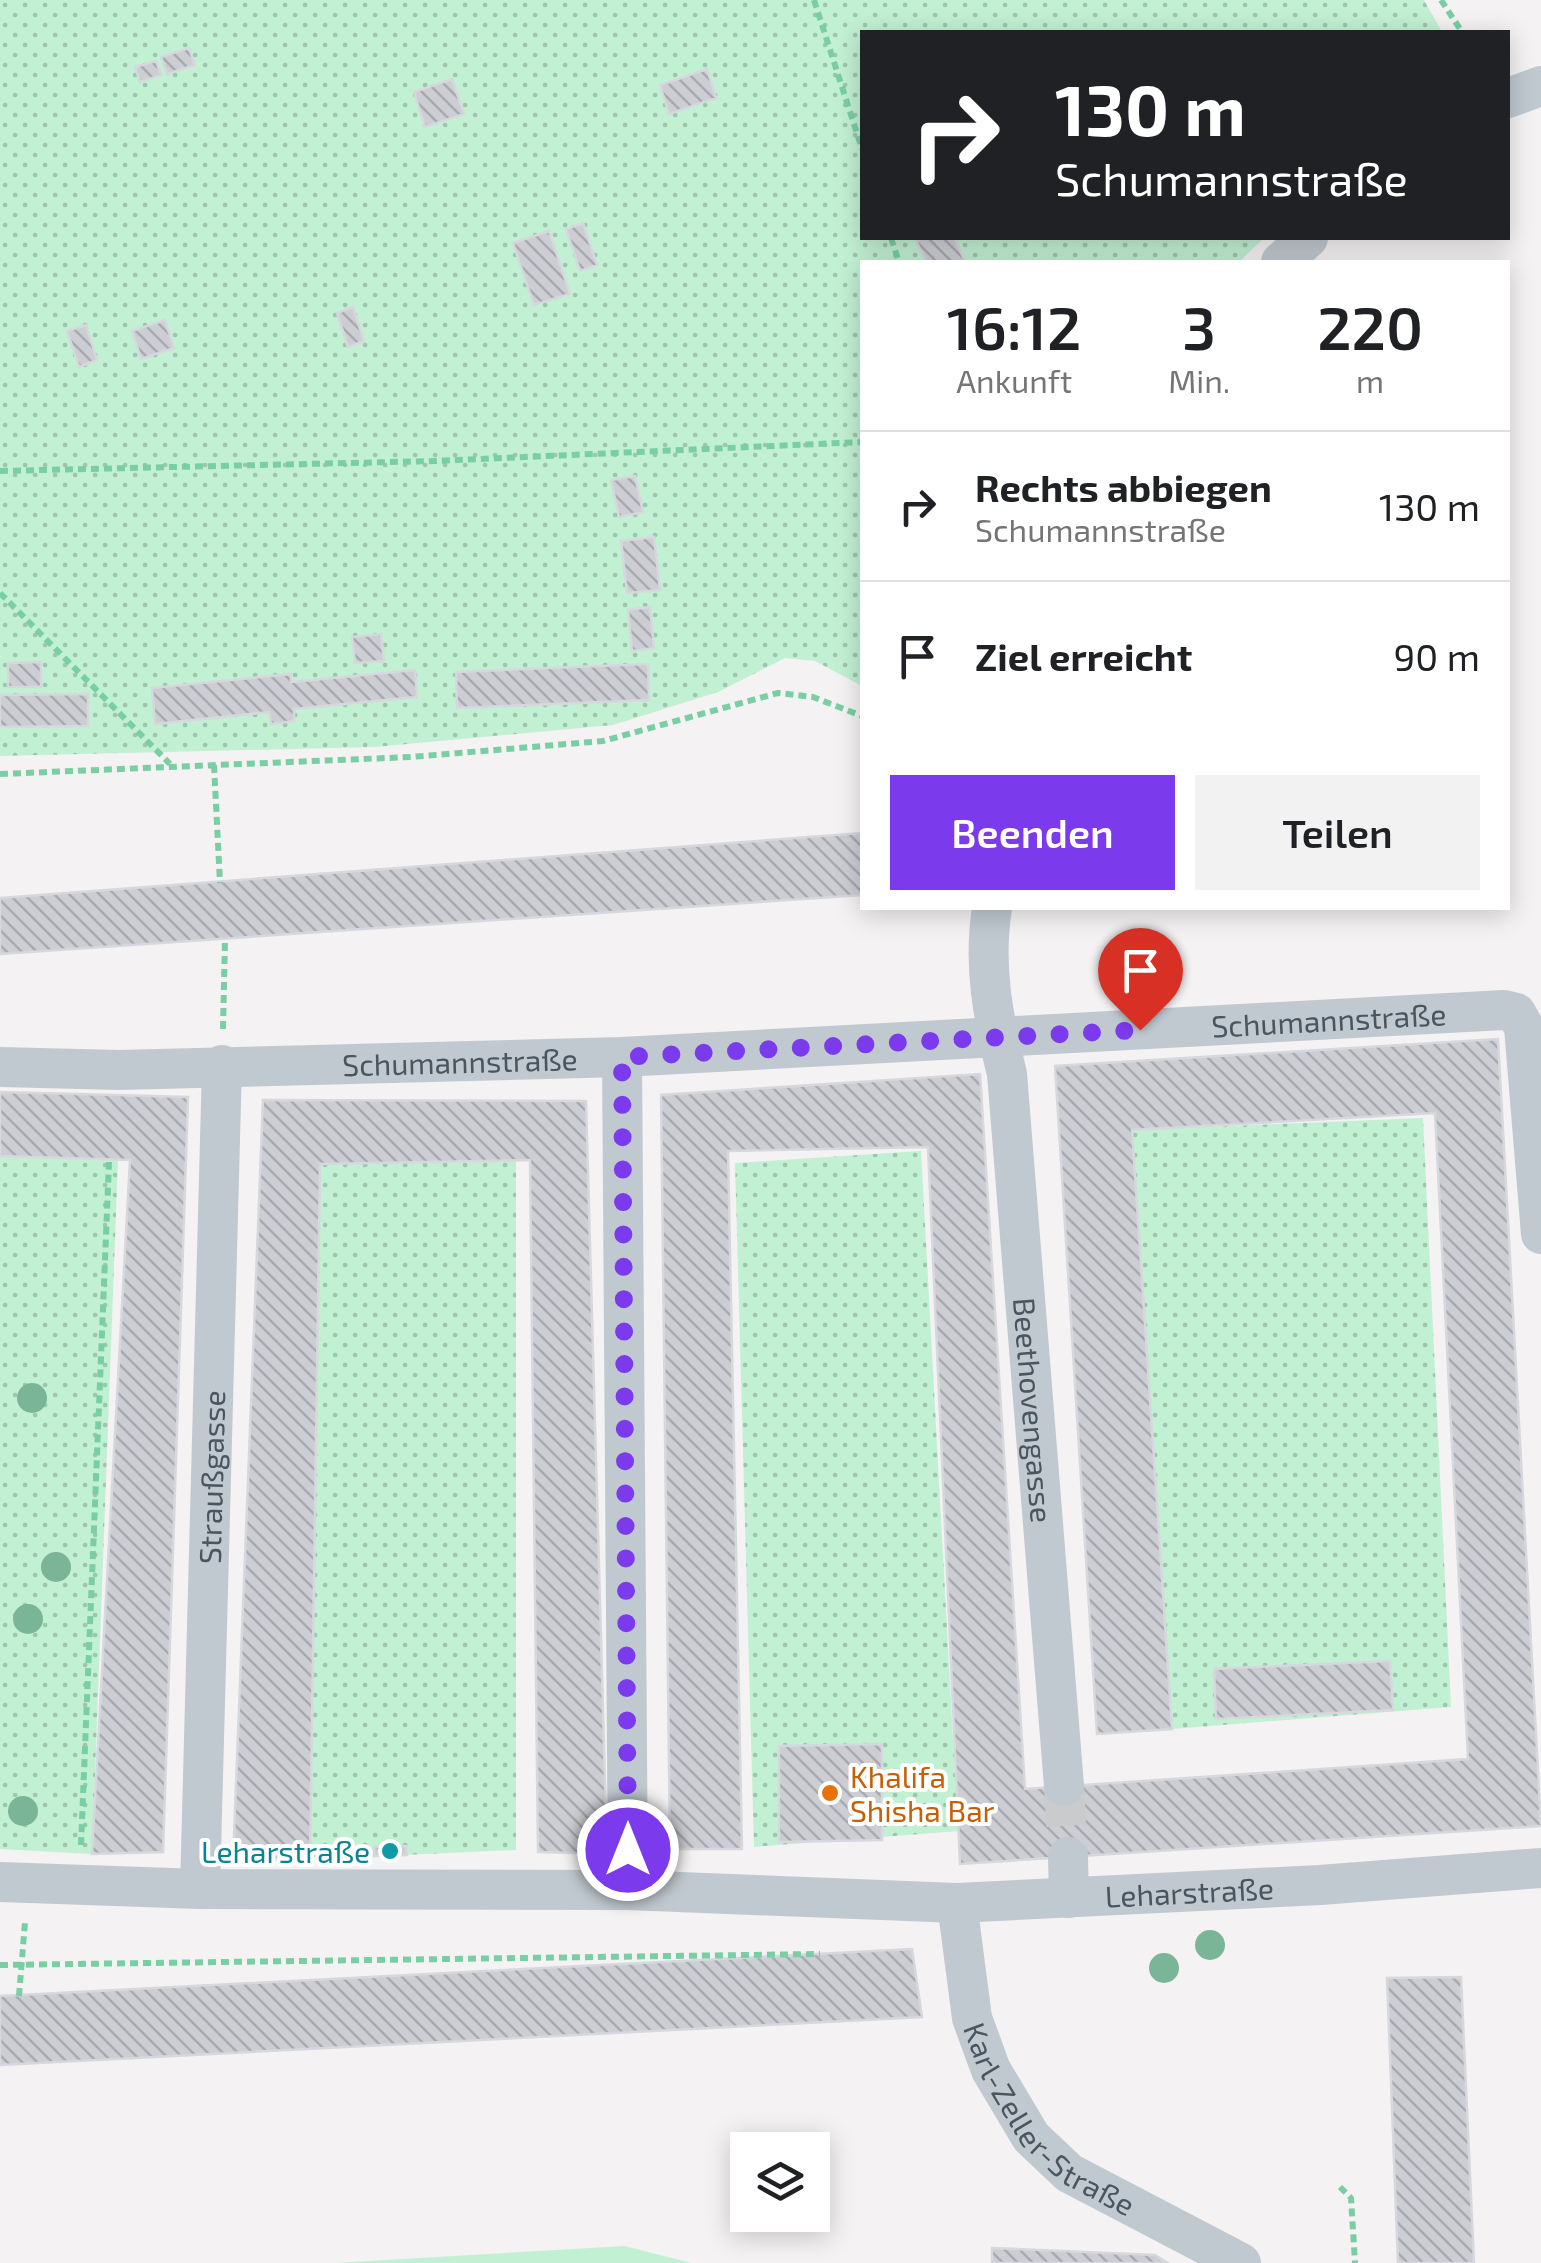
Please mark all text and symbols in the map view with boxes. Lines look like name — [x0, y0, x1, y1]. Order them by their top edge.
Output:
text: 130 m — [1055, 66, 1246, 150]
icon: right — [890, 70, 1020, 200]
text: Schumannstraße — [1055, 151, 1408, 205]
text: 16:12 — [947, 290, 1081, 362]
text: 3 — [1182, 290, 1216, 362]
text: 220 — [1317, 290, 1423, 362]
text: Ankunft — [956, 361, 1072, 399]
text: Min. — [1168, 361, 1230, 399]
text: m — [1356, 361, 1384, 399]
text: Rechts abbiegen — [975, 464, 1272, 510]
icon: right — [890, 479, 945, 534]
text: 130 m — [1379, 483, 1480, 529]
text: Schumannstraße — [975, 510, 1226, 548]
icon: arrive — [890, 629, 945, 684]
text: Ziel erreicht — [975, 633, 1192, 679]
text: 90 m — [1394, 633, 1480, 679]
button: Beenden — [890, 775, 1175, 890]
button: Teilen — [1195, 775, 1480, 890]
pin — [1098, 928, 1183, 1031]
icon: arrive — [1113, 943, 1168, 998]
street label: Schumannstraße — [1210, 995, 1447, 1044]
street label: Schumannstraße — [342, 1040, 578, 1082]
street label: Beethovengasse — [1007, 1296, 1061, 1524]
street label: Straußgasse — [191, 1390, 231, 1564]
place label: Khalifa Shisha Bar — [850, 1758, 995, 1828]
marker: Khalifa Shisha Bar — [819, 1782, 841, 1804]
position arrow — [576, 1798, 680, 1902]
place label: Leharstraße — [201, 1833, 370, 1869]
marker: Leharstraße — [379, 1840, 401, 1862]
street label: Leharstraße — [1104, 1869, 1275, 1914]
street label: Karl-Zeller-Straße — [957, 2018, 1141, 2222]
map controls — [730, 2132, 830, 2232]
button: layers — [730, 2132, 830, 2232]

